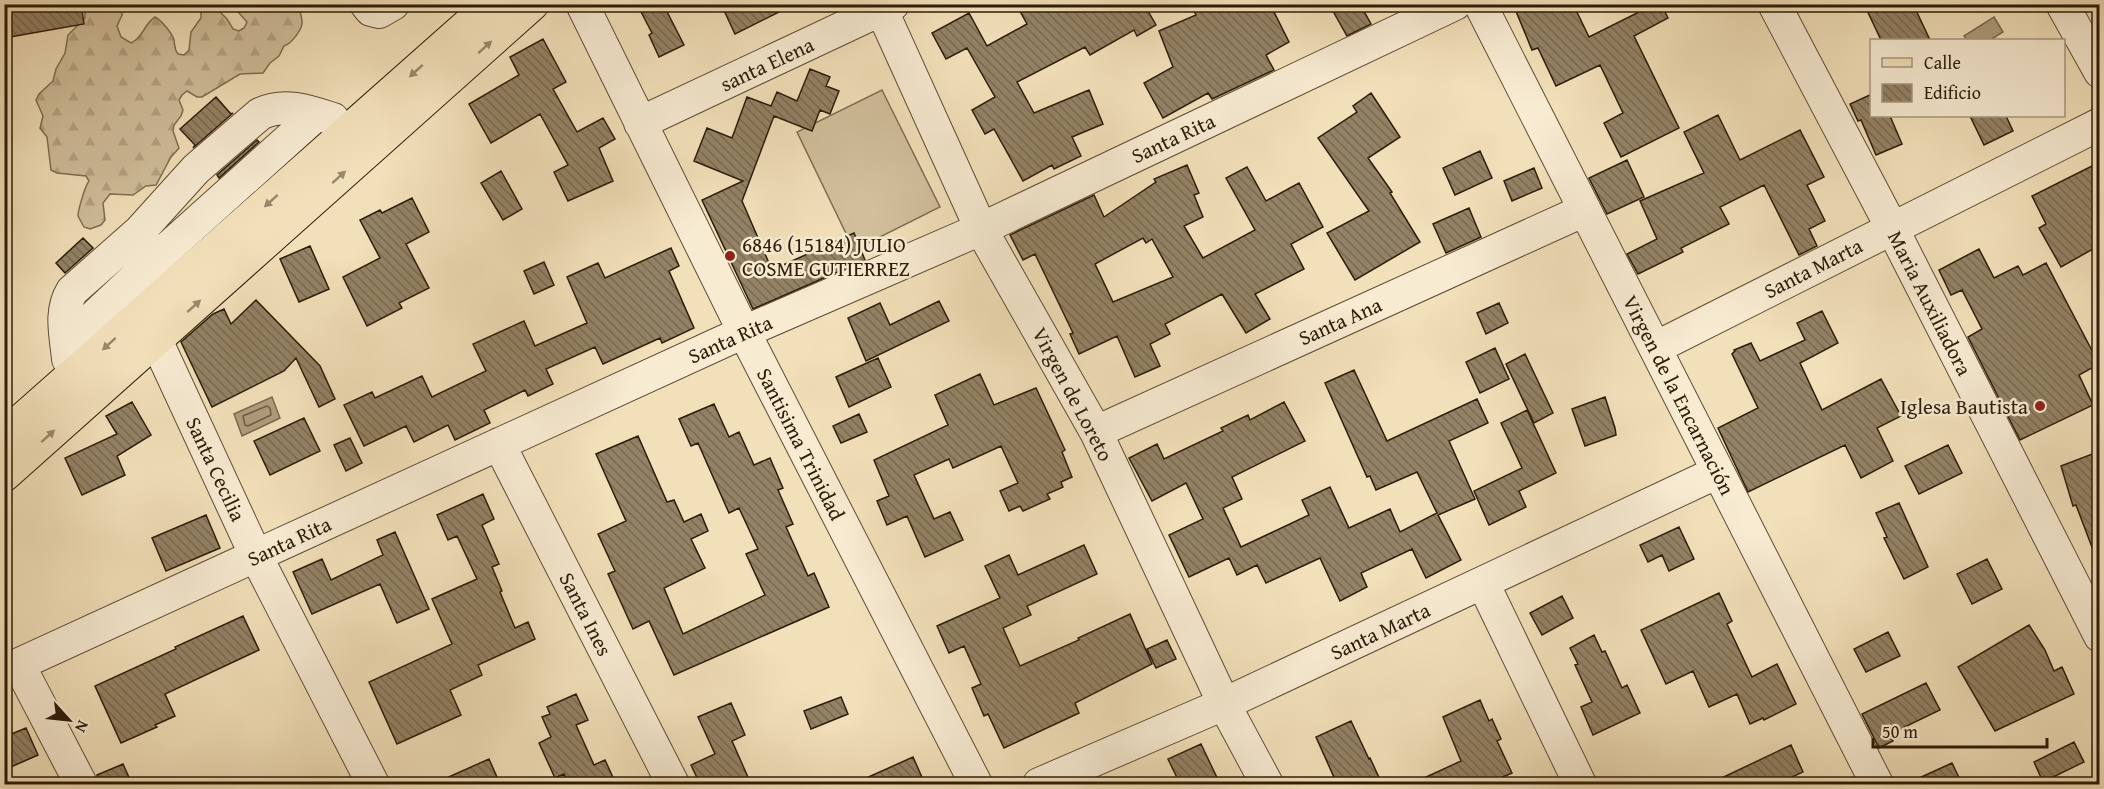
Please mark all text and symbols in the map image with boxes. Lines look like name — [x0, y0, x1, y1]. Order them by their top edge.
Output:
street label: santa Elena — [715, 29, 819, 99]
legend — [1870, 39, 2065, 117]
one-way arrow — [477, 40, 492, 54]
text: Calle — [1924, 49, 1961, 76]
one-way arrow — [409, 64, 424, 78]
text: Edificio — [1924, 79, 1981, 106]
street label: Santa Rita — [1126, 105, 1220, 171]
one-way arrow — [331, 171, 346, 184]
one-way arrow — [263, 194, 278, 208]
street label: Maria Auxiliadora — [1880, 225, 1980, 381]
place label: 6846 (15184) JULIO COSME GUTIERREZ — [742, 229, 910, 284]
street label: Santa Marta — [1758, 230, 1868, 306]
marker: 6846 (15184) JULIO COSME GUTIERREZ — [723, 249, 737, 263]
street label: Santa Ana — [1293, 289, 1387, 353]
street label: Virgen de la Encarnación — [1615, 290, 1743, 501]
one-way arrow — [186, 299, 201, 313]
street label: Santa Rita — [683, 307, 777, 371]
street label: Virgen de Loreto — [1025, 321, 1121, 467]
one-way arrow — [102, 337, 117, 350]
street label: Santisima Trinidad — [749, 362, 853, 526]
place label: Iglesa Bautista — [1900, 391, 2028, 422]
marker: Iglesa Bautista — [2033, 399, 2047, 413]
street label: Santa Cecilia — [178, 412, 254, 526]
one-way arrow — [40, 430, 55, 443]
street label: Santa Rita — [242, 508, 336, 574]
street label: Santa Ines — [552, 567, 620, 661]
street label: Santa Marta — [1325, 594, 1435, 668]
north arrow — [39, 690, 99, 750]
scale bar — [1873, 711, 2047, 749]
text: N — [69, 717, 95, 737]
text: 50 m — [1882, 718, 1918, 745]

